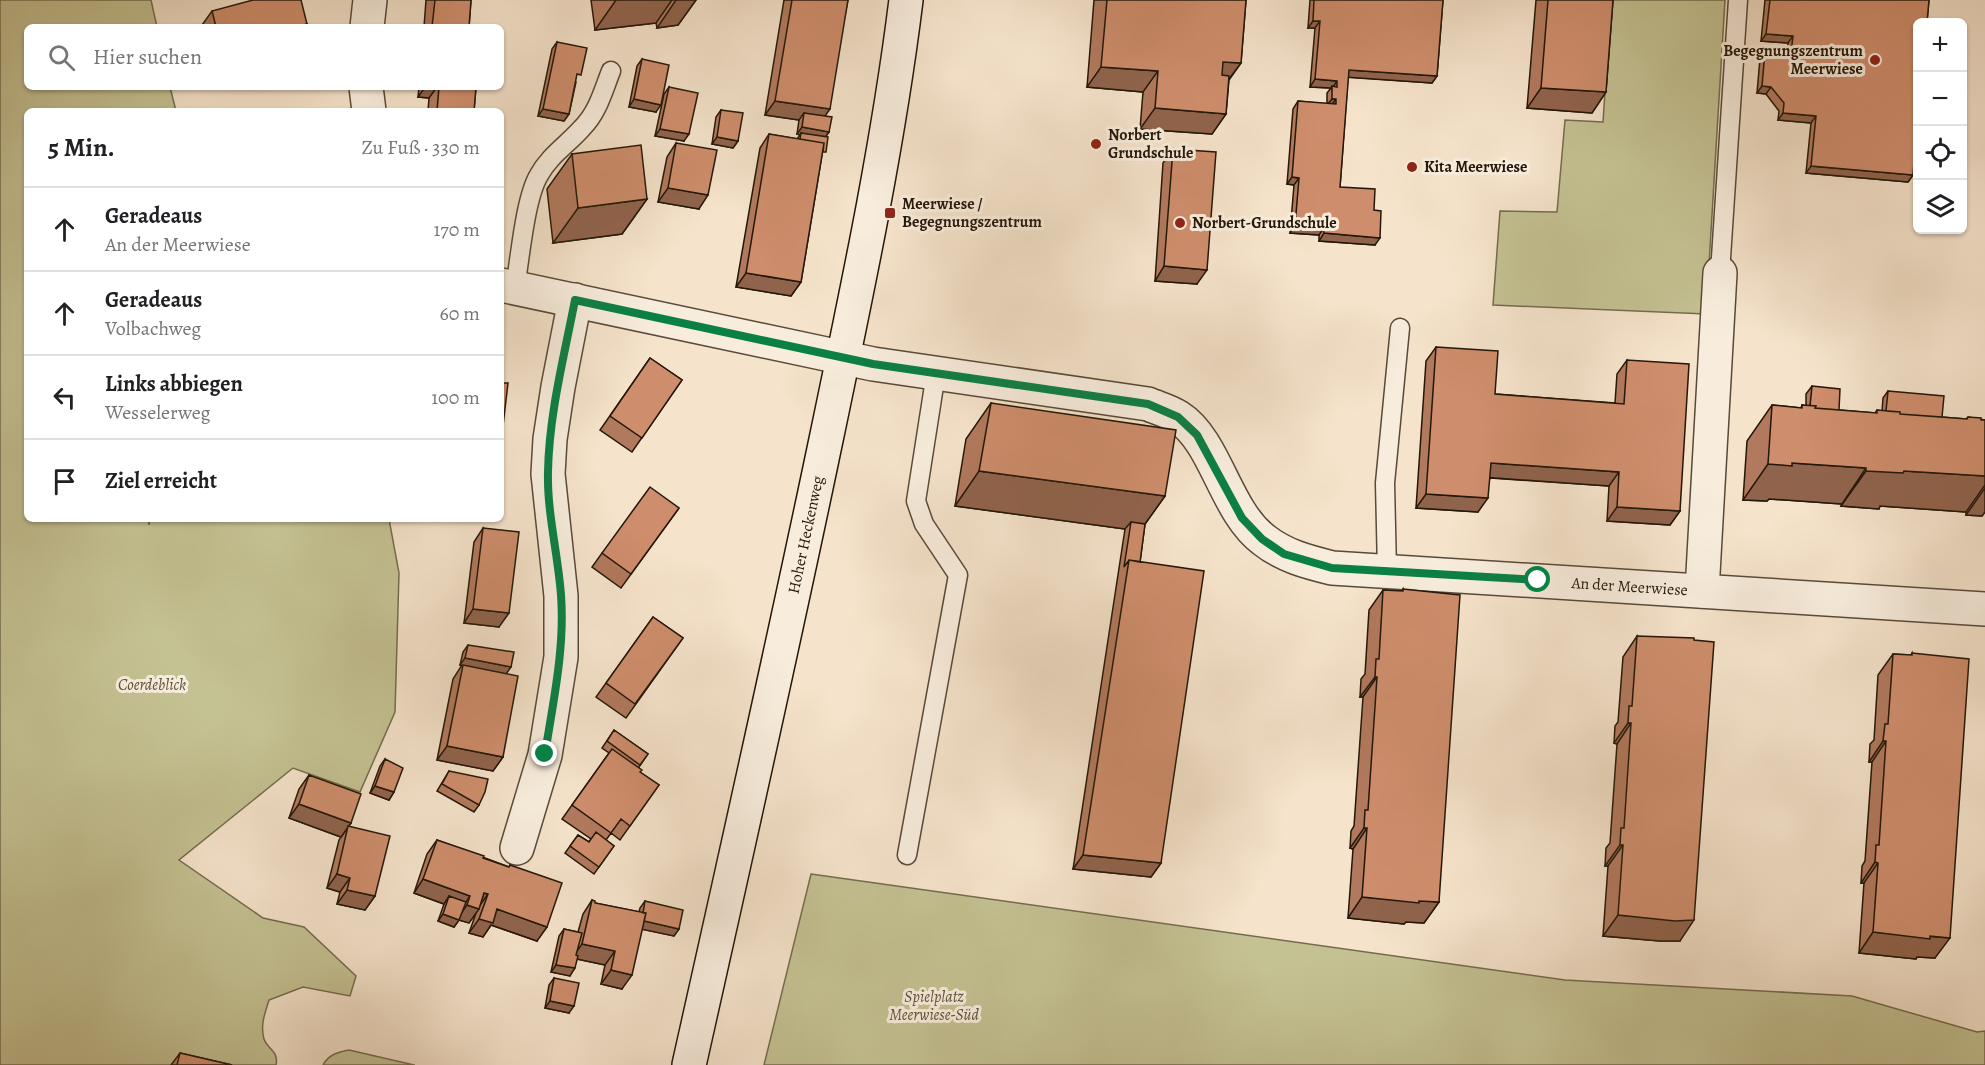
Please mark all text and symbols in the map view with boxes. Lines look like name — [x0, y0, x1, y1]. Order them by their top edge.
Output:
map controls — [1913, 18, 1967, 234]
button: + — [1913, 18, 1967, 72]
search box — [24, 24, 504, 90]
place label: Begegnungszentrum Meerwiese — [1723, 40, 1864, 80]
icon: search — [45, 41, 78, 74]
text: Hier suchen — [93, 42, 202, 72]
marker: Begegnungszentrum Meerwiese — [1868, 53, 1882, 67]
button: − — [1913, 72, 1967, 126]
place label: Norbert Grundschule — [1108, 124, 1193, 164]
button: locate — [1913, 126, 1967, 180]
text: 5 Min. — [48, 130, 115, 165]
text: Zu Fuß · 330 m — [361, 134, 480, 161]
marker: Norbert Grundschule — [1089, 137, 1103, 151]
place label: Kita Meerwiese — [1424, 156, 1527, 178]
marker: Kita Meerwiese — [1405, 160, 1419, 174]
button: layers — [1913, 180, 1967, 234]
place label: Meerwiese / Begegnungszentrum — [902, 193, 1042, 233]
text: Geradeaus — [105, 201, 202, 231]
marker: Meerwiese / Begegnungszentrum — [883, 206, 897, 220]
place label: Norbert-Grundschule — [1192, 212, 1337, 234]
icon: ahead — [48, 213, 81, 246]
text: 170 m — [434, 216, 480, 243]
marker: Norbert-Grundschule — [1173, 216, 1187, 230]
text: An der Meerwiese — [105, 231, 251, 258]
text: Geradeaus — [105, 285, 202, 315]
icon: ahead — [48, 297, 81, 330]
text: 60 m — [440, 300, 480, 327]
text: Volbachweg — [105, 315, 201, 342]
text: Links abbiegen — [105, 369, 243, 399]
icon: left — [48, 381, 81, 414]
text: 100 m — [431, 384, 480, 411]
text: Wesselerweg — [105, 399, 211, 426]
icon: arrive — [48, 465, 81, 498]
text: Ziel erreicht — [105, 466, 217, 496]
street label: Hoher Heckenweg — [783, 474, 829, 596]
route start — [1524, 566, 1550, 592]
street label: An der Meerwiese — [1570, 572, 1689, 601]
park label: Coerdeblick — [118, 674, 186, 696]
route end — [531, 740, 557, 766]
park label: Spielplatz Meerwiese-Süd — [889, 986, 979, 1026]

